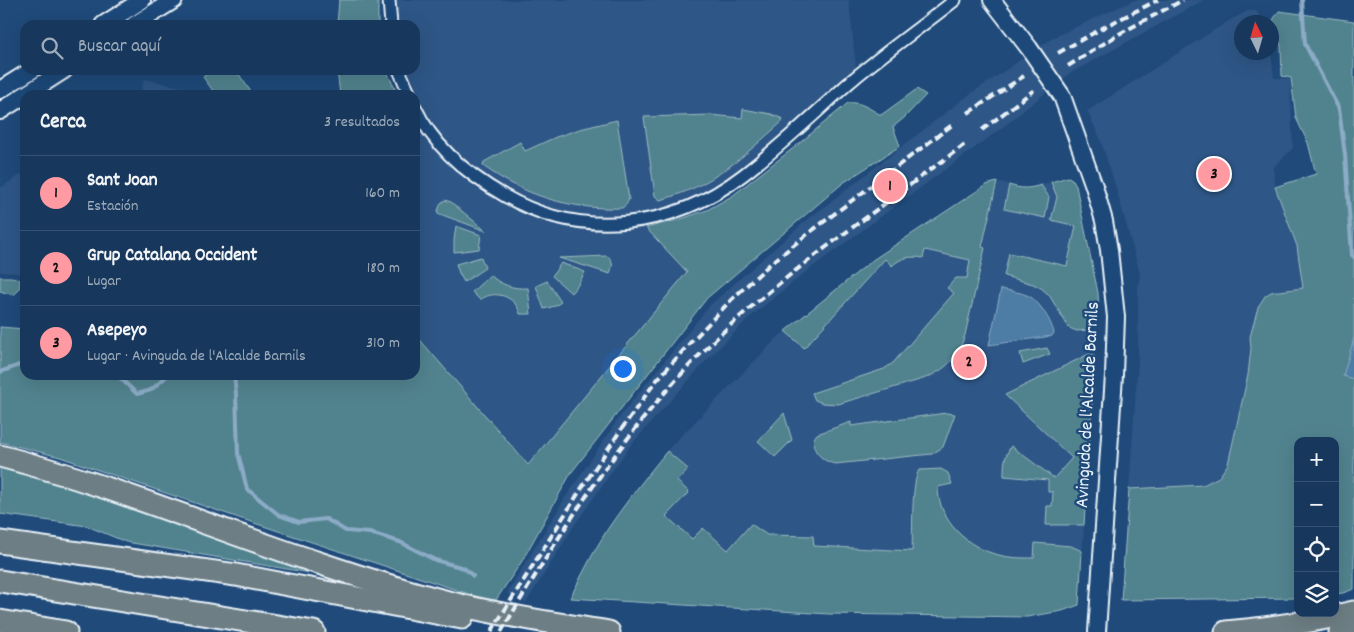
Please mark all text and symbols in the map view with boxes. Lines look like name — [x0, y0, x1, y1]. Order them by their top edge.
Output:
north arrow — [1234, 15, 1279, 60]
search box — [20, 20, 420, 75]
icon: search — [38, 34, 66, 62]
text: Buscar aquí — [78, 34, 160, 61]
text: Cerca — [40, 108, 86, 138]
text: 3 resultados — [324, 111, 400, 134]
pin: 3 — [1198, 155, 1230, 193]
pin: 1 — [874, 167, 906, 205]
text: Sant Joan — [87, 168, 158, 195]
text: 1 — [54, 182, 58, 205]
text: 160 m — [365, 182, 400, 205]
text: Estación — [87, 195, 138, 218]
text: Grup Catalana Occident — [87, 243, 257, 270]
text: 2 — [53, 257, 60, 280]
text: 180 m — [367, 257, 400, 280]
text: Lugar — [87, 270, 121, 293]
street label: Avinguda de l'Alcalde Barnils — [1070, 301, 1108, 509]
text: Asepeyo — [87, 318, 147, 345]
text: 3 — [52, 332, 60, 355]
text: 310 m — [366, 332, 400, 355]
pin: 2 — [953, 343, 985, 381]
text: Lugar · Avinguda de l'Alcalde Barnils — [87, 345, 306, 368]
your location — [610, 356, 636, 382]
map controls — [1294, 437, 1339, 617]
button: + — [1294, 437, 1339, 482]
button: − — [1294, 482, 1339, 527]
button: locate — [1294, 527, 1339, 572]
button: layers — [1294, 572, 1339, 617]

